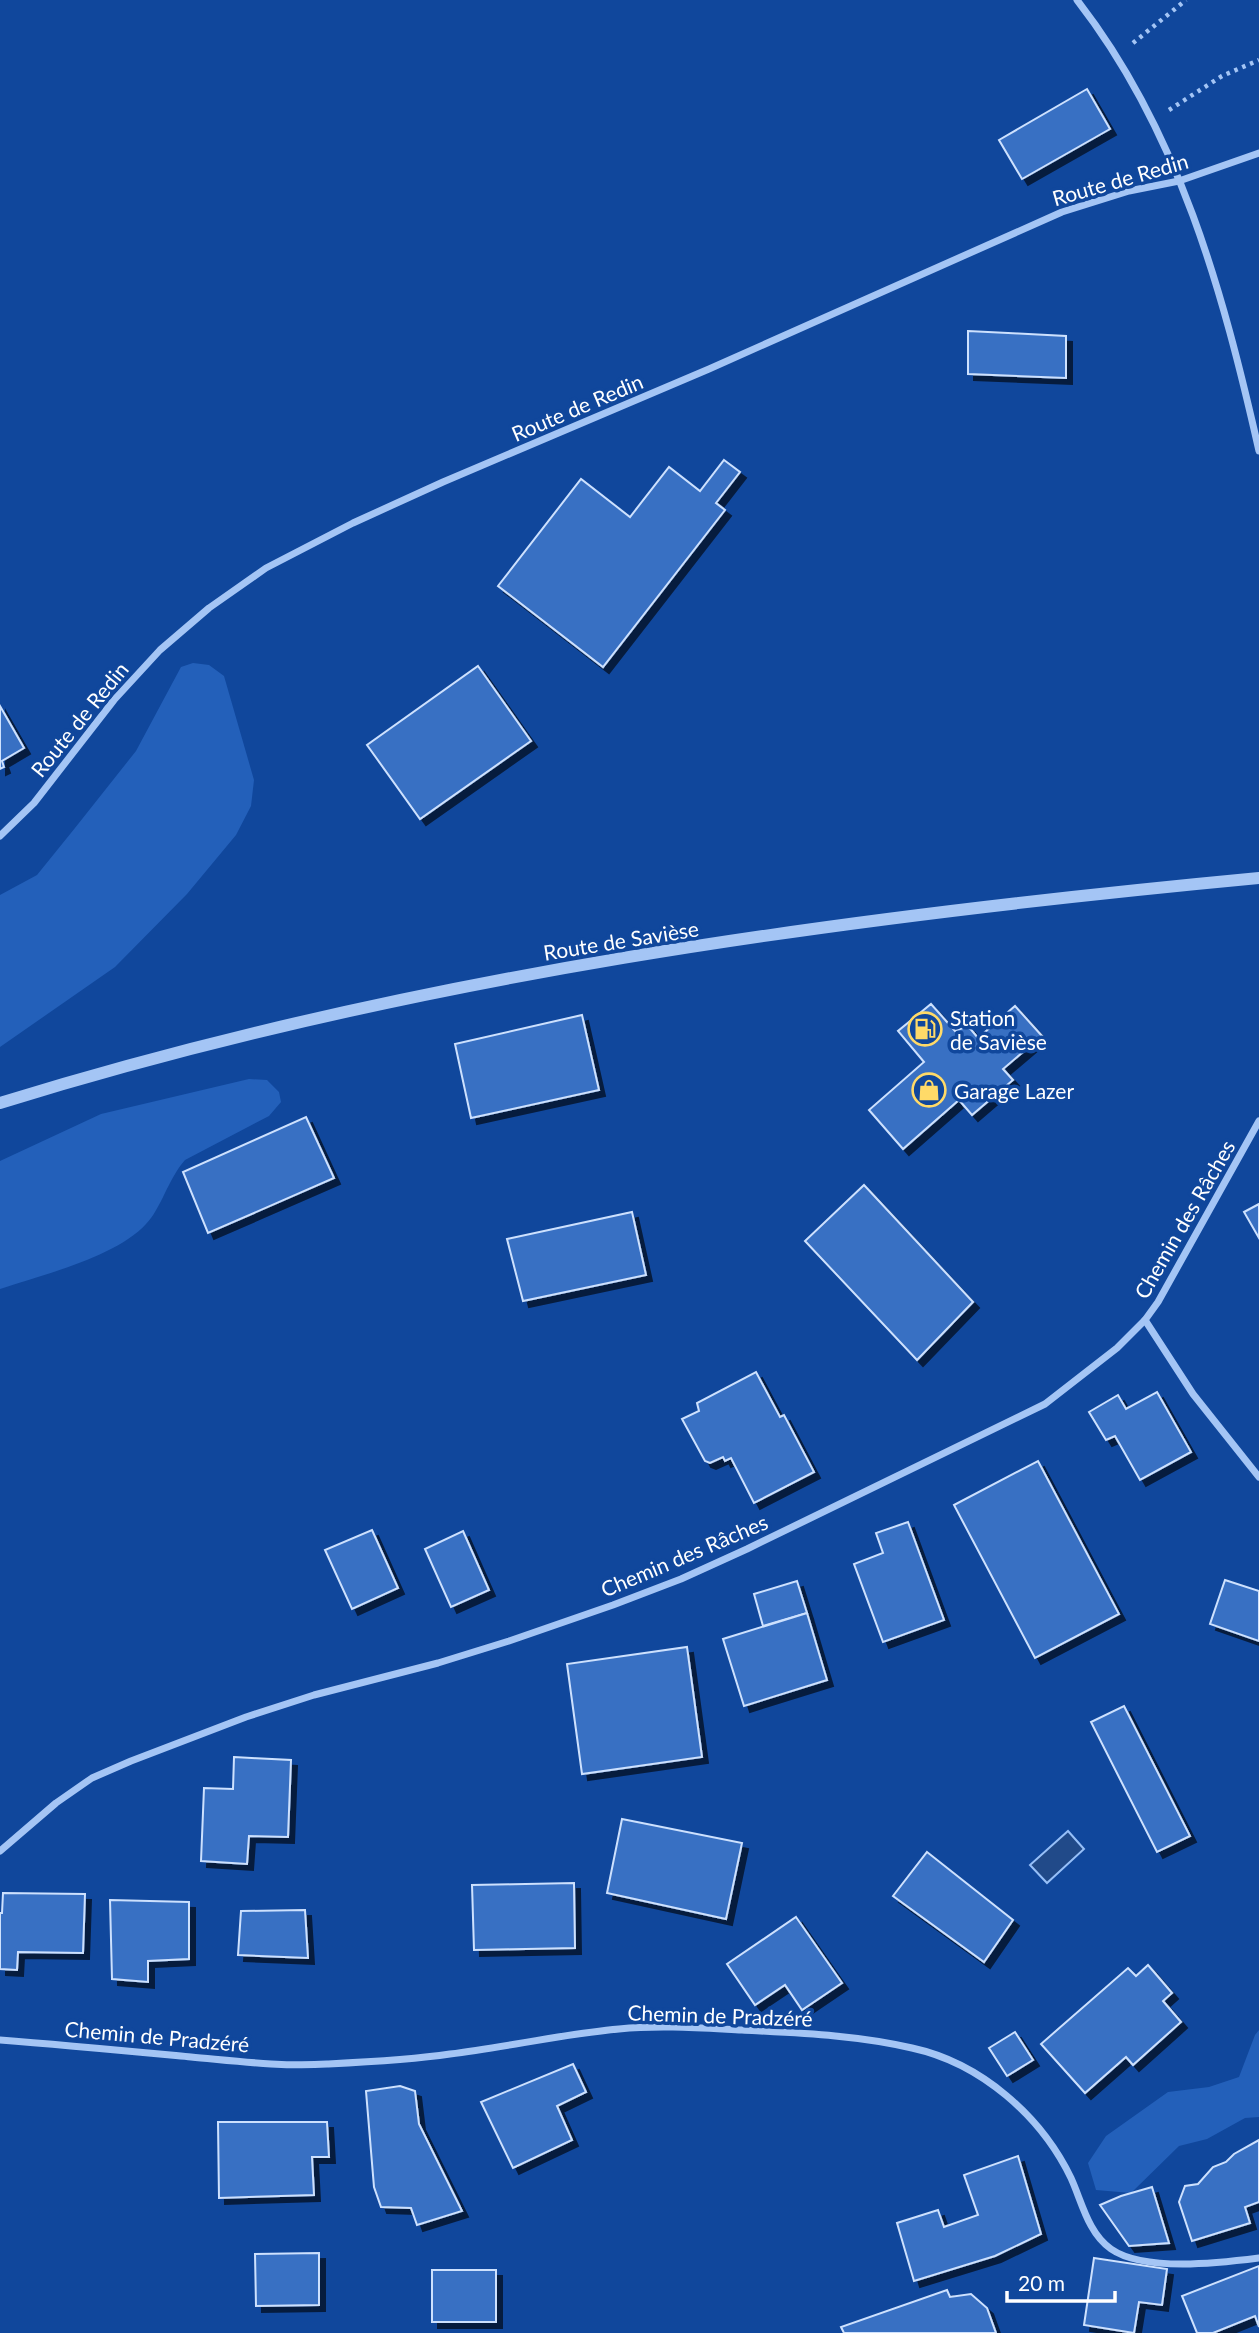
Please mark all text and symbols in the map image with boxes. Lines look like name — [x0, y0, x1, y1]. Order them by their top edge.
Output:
street label: Route de Redin — [1049, 148, 1191, 210]
street label: Route de Redin — [508, 368, 646, 446]
street label: Route de Redin — [25, 657, 133, 781]
street label: Route de Savièse — [542, 915, 700, 965]
place label: Station de Savièse — [950, 1005, 1047, 1054]
fuel station icon: Station de Savièse — [906, 1010, 944, 1048]
shop icon: Garage Lazer — [910, 1071, 948, 1109]
place label: Garage Lazer — [954, 1078, 1074, 1103]
street label: Chemin des Râches — [1128, 1135, 1240, 1303]
street label: Chemin des Râches — [597, 1509, 771, 1601]
street label: Chemin de Pradzéré — [627, 1999, 813, 2031]
street label: Chemin de Pradzéré — [64, 2015, 250, 2057]
scale bar — [1007, 2260, 1116, 2304]
text: 20 m — [1018, 2270, 1065, 2295]

